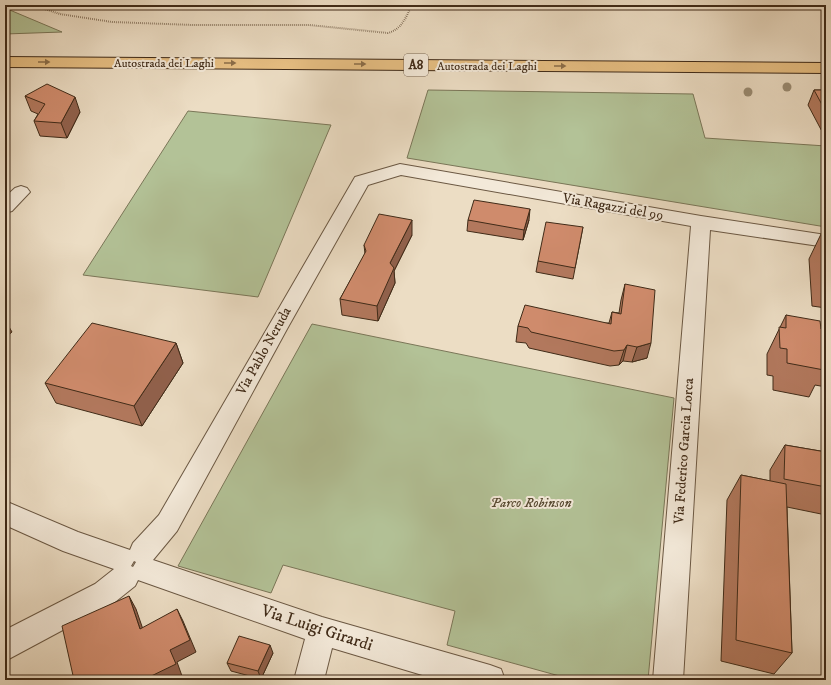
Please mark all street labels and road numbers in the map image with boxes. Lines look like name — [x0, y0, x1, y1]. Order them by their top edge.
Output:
road number: A8 — [404, 54, 428, 76]
street label: Autostrada dei Laghi — [114, 56, 214, 71]
street label: Autostrada dei Laghi — [437, 59, 537, 74]
street label: Via Ragazzi del 99 — [560, 189, 665, 225]
street label: Via Pablo Neruda — [232, 304, 296, 399]
street label: Via Federico Garcia Lorca — [670, 377, 698, 526]
street label: Via Luigi Girardi — [257, 599, 376, 656]

